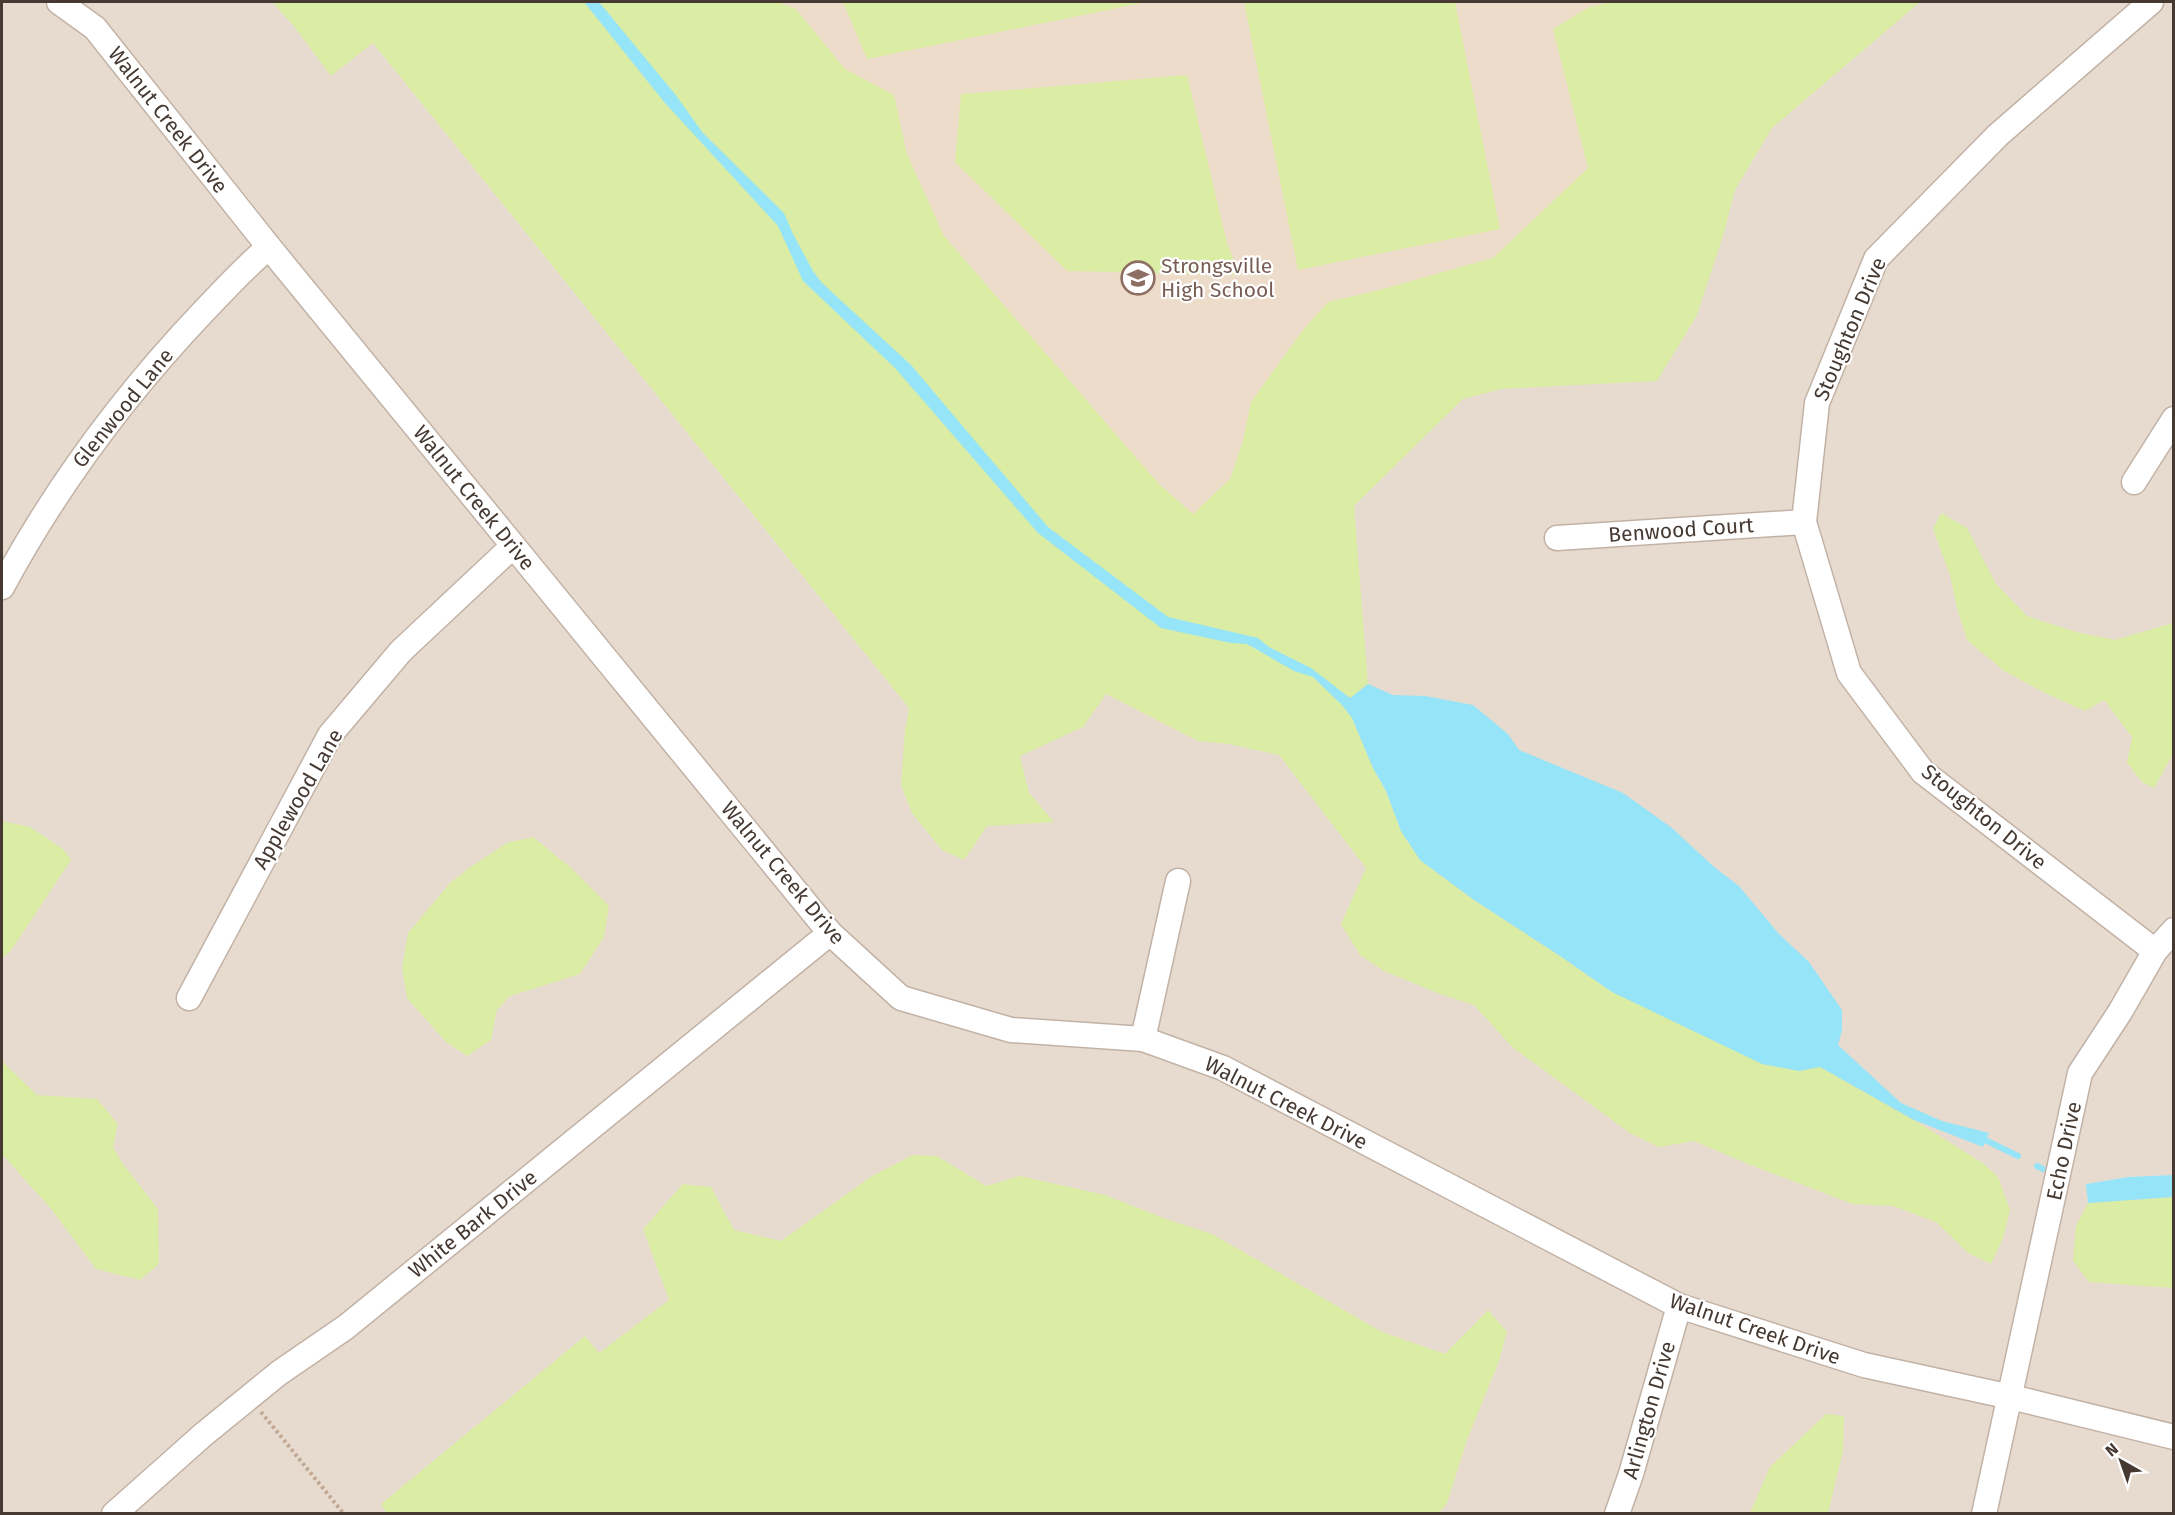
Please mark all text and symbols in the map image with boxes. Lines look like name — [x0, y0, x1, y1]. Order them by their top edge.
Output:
street label: Walnut Creek Drive — [103, 41, 233, 199]
place label: Strongsville High School — [1161, 253, 1274, 303]
street label: Stoughton Drive — [1808, 253, 1892, 405]
school or university icon: Strongsville High School — [1120, 260, 1156, 296]
street label: Glenwood Lane — [67, 343, 179, 473]
street label: Walnut Creek Drive — [408, 420, 540, 576]
street label: Benwood Court — [1607, 512, 1755, 548]
street label: Applewood Lane — [247, 724, 349, 874]
street label: Stoughton Drive — [1916, 759, 2052, 875]
street label: Walnut Creek Drive — [715, 796, 851, 950]
street label: Walnut Creek Drive — [1200, 1051, 1372, 1155]
street label: Echo Drive — [2041, 1099, 2087, 1203]
street label: White Bark Drive — [404, 1164, 542, 1284]
street label: Walnut Creek Drive — [1666, 1288, 1844, 1370]
street label: Arlington Drive — [1617, 1338, 1681, 1482]
north arrow — [2091, 1431, 2151, 1491]
text: N — [2102, 1439, 2122, 1461]

